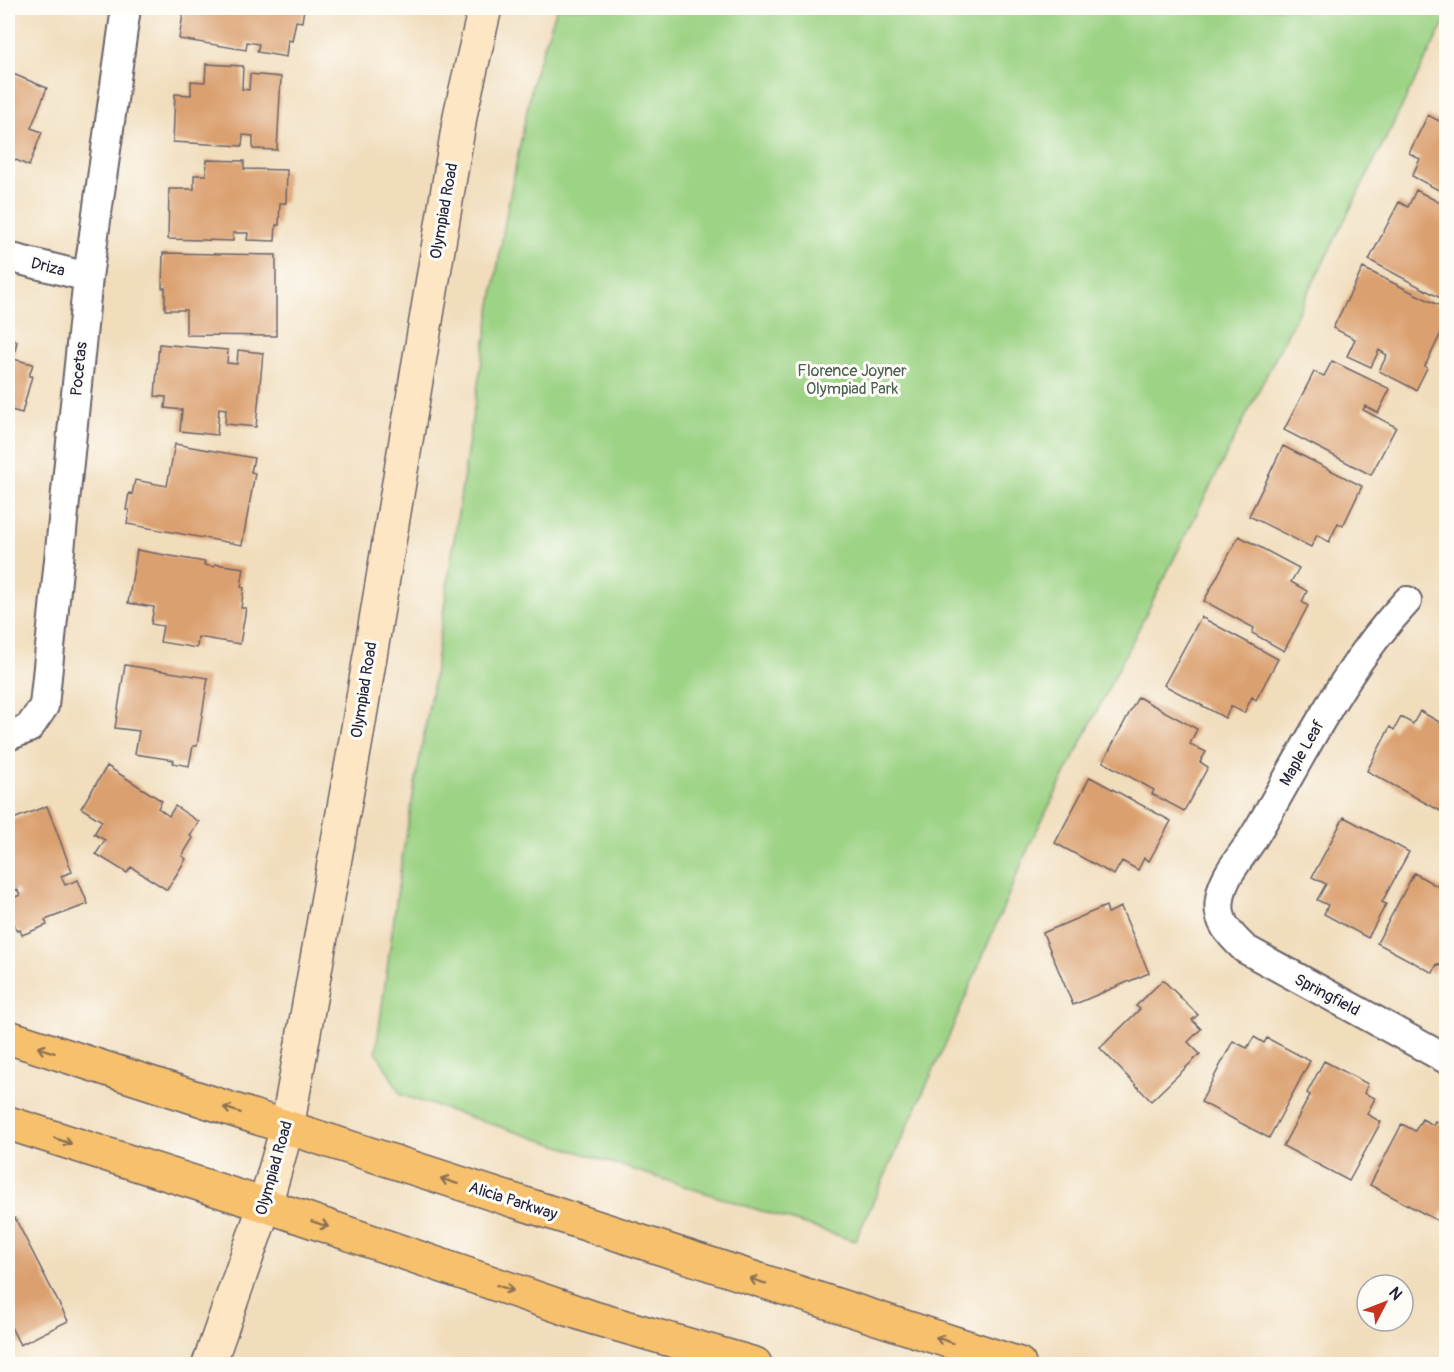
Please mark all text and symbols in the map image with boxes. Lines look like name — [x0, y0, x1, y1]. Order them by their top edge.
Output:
street label: Olympiad Road — [426, 161, 462, 261]
street label: Driza — [29, 253, 67, 281]
street label: Pocetas — [66, 341, 92, 397]
park label: Florence Joyner Olympiad Park — [797, 361, 907, 399]
street label: Olympiad Road — [347, 640, 381, 740]
street label: Maple Leaf — [1275, 716, 1329, 789]
street label: Springfield — [1291, 969, 1363, 1021]
one-way arrow — [37, 1043, 56, 1054]
one-way arrow — [222, 1104, 241, 1115]
street label: Olympiad Road — [251, 1118, 297, 1218]
one-way arrow — [53, 1136, 72, 1147]
one-way arrow — [440, 1174, 459, 1185]
street label: Alicia Parkway — [466, 1177, 560, 1225]
one-way arrow — [310, 1220, 329, 1231]
north arrow — [1355, 1273, 1415, 1333]
one-way arrow — [749, 1274, 768, 1285]
one-way arrow — [495, 1283, 514, 1294]
text: N — [1384, 1283, 1407, 1304]
one-way arrow — [935, 1334, 954, 1345]

